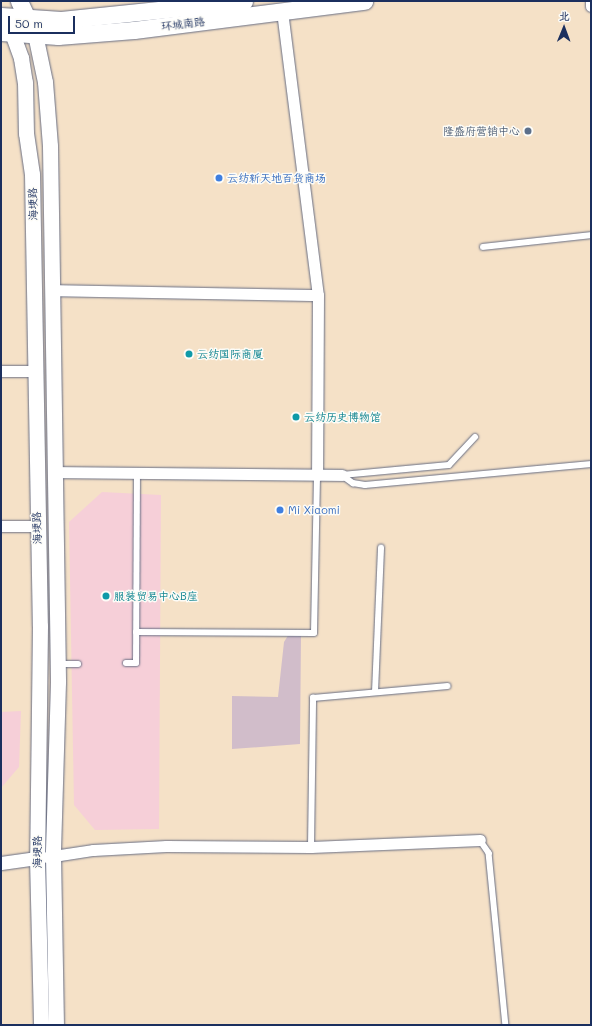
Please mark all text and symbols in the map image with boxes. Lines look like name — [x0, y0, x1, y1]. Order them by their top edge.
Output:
scale bar — [10, 8, 77, 34]
north arrow — [544, 8, 584, 48]
text: 北 — [559, 8, 570, 23]
text: 50 m — [15, 15, 43, 31]
street label: 环城南路 — [160, 15, 206, 33]
place label: 隆盛府营销中心 — [443, 124, 520, 138]
marker: 隆盛府营销中心 — [523, 126, 533, 136]
place label: 云纺新天地百货商场 — [227, 171, 326, 185]
marker: 云纺新天地百货商场 — [214, 173, 224, 183]
street label: 海埂路 — [26, 187, 40, 221]
place label: 云纺国际商厦 — [197, 347, 263, 361]
marker: 云纺国际商厦 — [184, 349, 194, 359]
place label: 云纺历史博物馆 — [304, 410, 381, 424]
marker: 云纺历史博物馆 — [291, 412, 301, 422]
place label: Mi Xiaomi — [288, 503, 340, 517]
marker: Mi Xiaomi — [275, 505, 285, 515]
street label: 海埂路 — [30, 511, 44, 545]
place label: 服装贸易中心B座 — [114, 589, 198, 603]
marker: 服装贸易中心B座 — [101, 591, 111, 601]
street label: 海埂路 — [30, 836, 44, 868]

